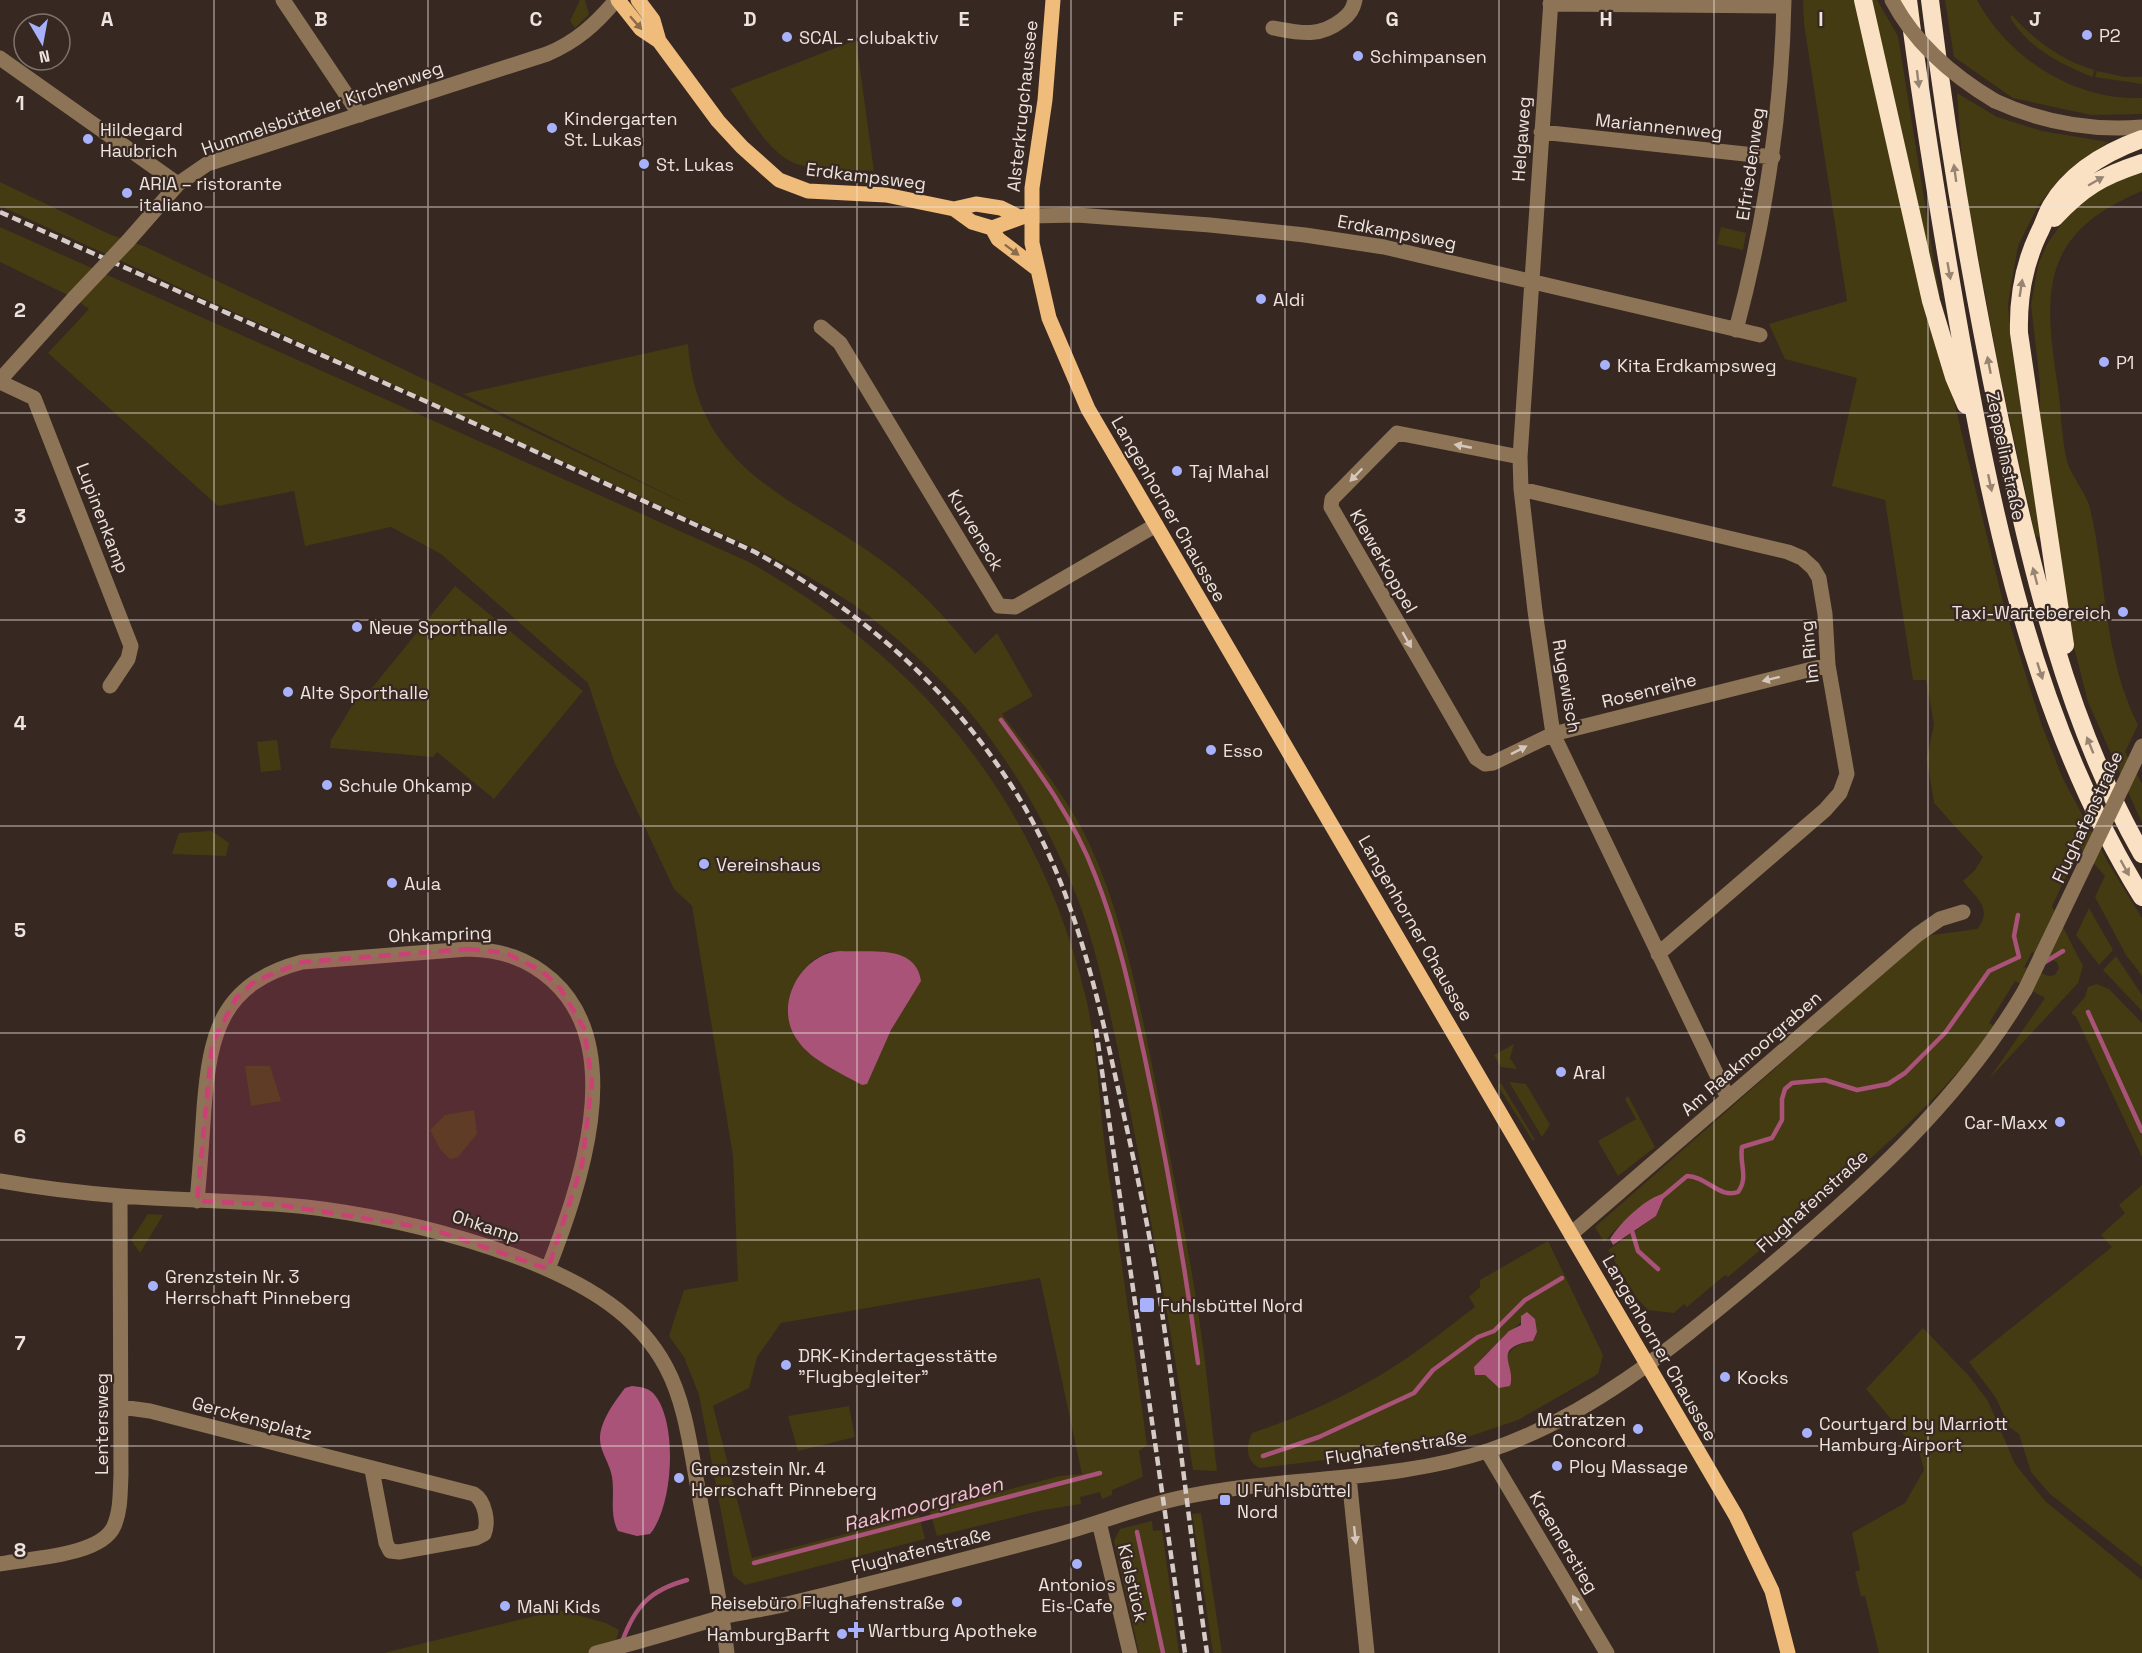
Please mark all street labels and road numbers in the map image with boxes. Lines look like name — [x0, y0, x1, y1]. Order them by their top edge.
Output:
street label: Alsterkrugchaussee — [1002, 19, 1042, 193]
street label: Hummelsbütteler Kirchenweg — [198, 56, 446, 160]
street label: Helgaweg — [1507, 96, 1535, 182]
street label: Elfriedenweg — [1731, 106, 1769, 222]
street label: Mariannenweg — [1594, 108, 1724, 144]
street label: Erdkampsweg — [805, 157, 927, 195]
street label: Erdkampsweg — [1335, 209, 1459, 255]
street label: Zeppelinstraße — [1981, 390, 2031, 522]
street label: Langenhorner Chaussee — [1106, 412, 1232, 606]
street label: Lupinenkamp — [71, 460, 135, 576]
street label: Kurveneck — [943, 485, 1009, 575]
street label: Klewerkoppel — [1345, 505, 1423, 617]
street label: Im Ring — [1794, 620, 1824, 684]
street label: Rugewisch — [1547, 637, 1587, 735]
street label: Rosenreihe — [1599, 667, 1699, 713]
street label: Flughafenstraße — [2046, 747, 2128, 887]
street label: Langenhorner Chaussee — [1353, 831, 1479, 1025]
street label: Ohkampring — [388, 921, 492, 947]
street label: Am Raakmoorgraben — [1676, 986, 1826, 1120]
street label: Flughafenstraße — [1751, 1145, 1873, 1257]
street label: Ohkamp — [449, 1204, 523, 1248]
street label: Langenhorner Chaussee — [1597, 1251, 1723, 1445]
street label: Lentersweg — [90, 1373, 113, 1475]
street label: Gerckensplatz — [189, 1391, 315, 1445]
street label: Flughafenstraße — [1324, 1424, 1468, 1470]
street label: Kraemerstieg — [1524, 1487, 1604, 1597]
street label: Flughafenstraße — [849, 1522, 993, 1578]
street label: Kielstück — [1113, 1542, 1153, 1625]

